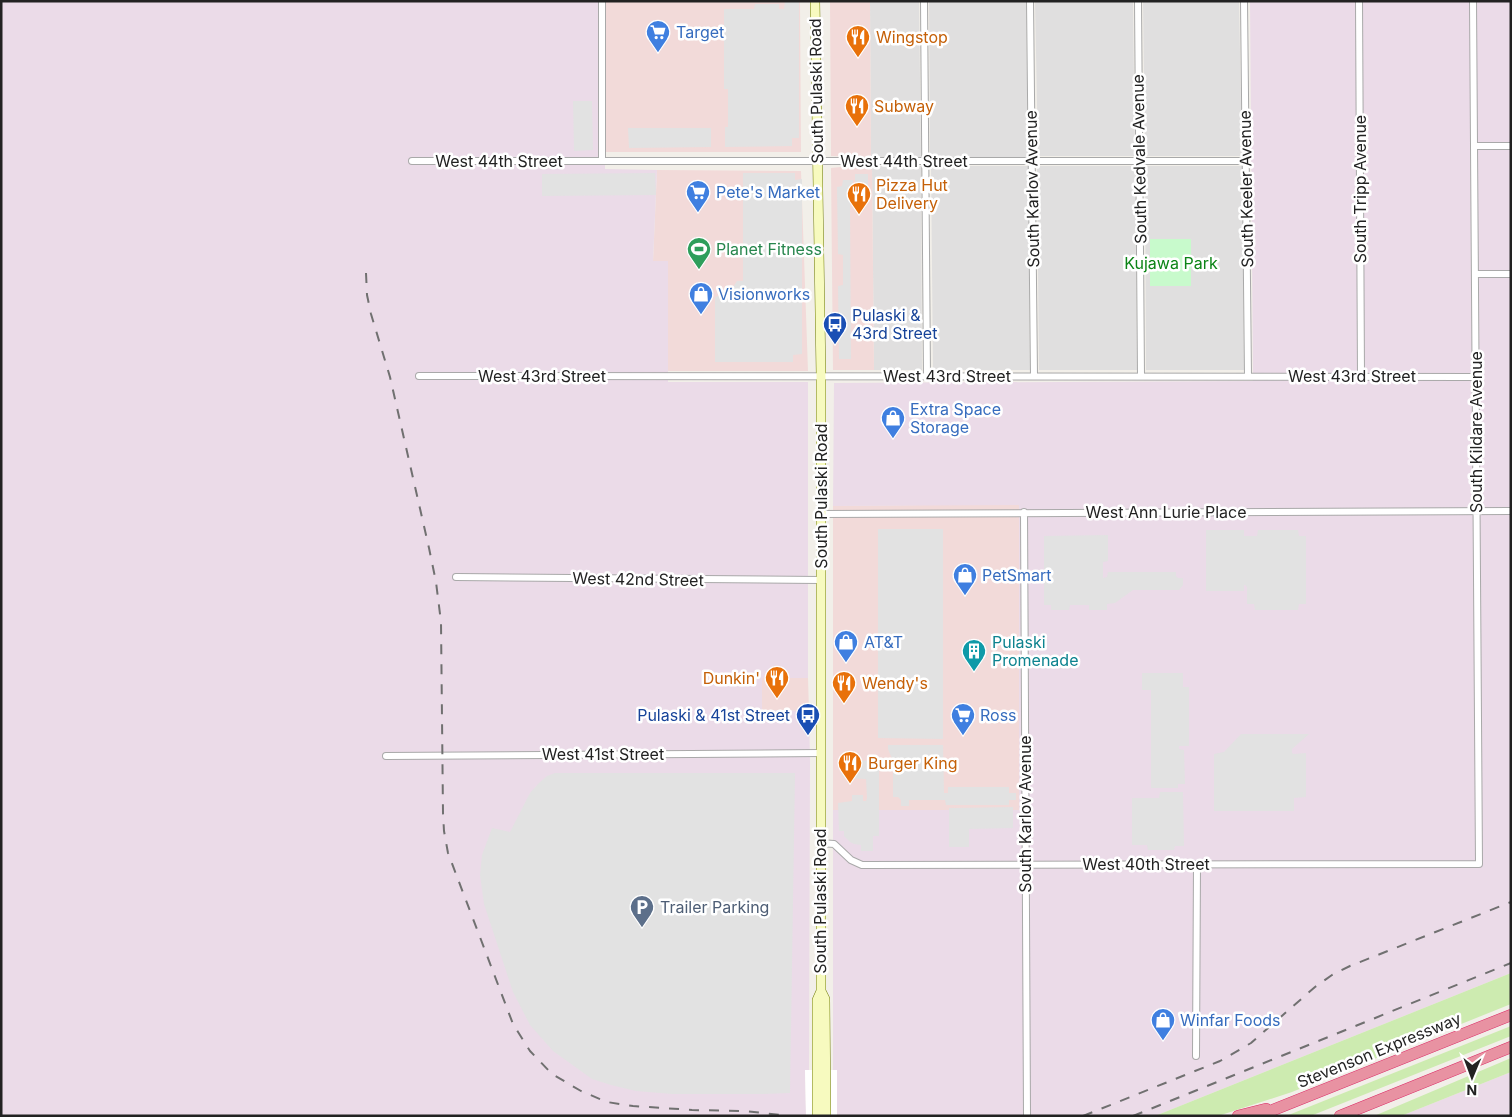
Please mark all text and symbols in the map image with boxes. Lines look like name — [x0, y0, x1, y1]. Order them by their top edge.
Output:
street label: South Pulaski Road — [805, 18, 827, 164]
supermarket icon: Target — [645, 19, 671, 53]
place label: Target — [676, 22, 724, 42]
restaurant icon: Wingstop — [845, 24, 871, 58]
place label: Wingstop — [876, 27, 948, 47]
street label: South Kedvale Avenue — [1128, 74, 1150, 244]
restaurant icon: Subway — [844, 93, 870, 127]
place label: Subway — [874, 96, 934, 116]
street label: South Karlov Avenue — [1021, 110, 1043, 268]
street label: South Keeler Avenue — [1235, 110, 1257, 268]
street label: South Tripp Avenue — [1350, 115, 1370, 263]
street label: West 44th Street — [435, 151, 563, 171]
street label: West 44th Street — [840, 151, 968, 171]
place label: Pizza Hut Delivery — [876, 175, 948, 213]
supermarket icon: Pete's Market — [685, 179, 711, 213]
restaurant icon: Pizza Hut Delivery — [846, 181, 872, 215]
place label: Pete's Market — [716, 182, 820, 202]
sports icon: Planet Fitness — [686, 236, 712, 270]
place label: Planet Fitness — [716, 239, 822, 259]
park label: Kujawa Park — [1124, 253, 1218, 273]
shop icon: Visionworks — [688, 281, 714, 315]
place label: Visionworks — [718, 284, 810, 304]
place label: Pulaski & 43rd Street — [852, 305, 937, 343]
bus stop icon: Pulaski & 43rd Street — [822, 311, 848, 345]
street label: South Kildare Avenue — [1466, 351, 1486, 513]
street label: West 43rd Street — [478, 366, 606, 386]
street label: West 43rd Street — [883, 366, 1011, 386]
street label: West 43rd Street — [1288, 366, 1416, 386]
place label: Extra Space Storage — [910, 399, 1001, 437]
shop icon: Extra Space Storage — [880, 405, 906, 439]
street label: South Pulaski Road — [811, 423, 831, 569]
street label: West Ann Lurie Place — [1086, 502, 1246, 522]
shop icon: PetSmart — [952, 562, 978, 596]
place label: PetSmart — [982, 565, 1051, 585]
street label: West 42nd Street — [572, 568, 704, 590]
shop icon: AT&T — [833, 629, 859, 663]
place label: AT&T — [864, 632, 903, 652]
place label: Pulaski Promenade — [992, 632, 1078, 670]
building icon: Pulaski Promenade — [961, 638, 987, 672]
restaurant icon: Dunkin' — [764, 665, 790, 699]
place label: Dunkin' — [703, 668, 760, 688]
restaurant icon: Wendy's — [831, 670, 857, 704]
place label: Wendy's — [862, 673, 928, 693]
bus stop icon: Pulaski & 41st Street — [795, 702, 821, 736]
supermarket icon: Ross — [950, 702, 976, 736]
place label: Pulaski & 41st Street — [637, 705, 790, 725]
place label: Ross — [980, 705, 1017, 725]
street label: South Karlov Avenue — [1015, 735, 1035, 893]
street label: West 41st Street — [542, 744, 664, 764]
restaurant icon: Burger King — [837, 750, 863, 784]
place label: Burger King — [868, 753, 958, 773]
street label: South Pulaski Road — [810, 828, 830, 974]
street label: West 40th Street — [1082, 854, 1210, 874]
parking icon: Trailer Parking — [629, 894, 655, 928]
place label: Trailer Parking — [660, 897, 769, 917]
shop icon: Winfar Foods — [1150, 1007, 1176, 1041]
street label: Stevenson Expressway — [1294, 1008, 1464, 1092]
place label: Winfar Foods — [1180, 1010, 1281, 1030]
north arrow — [1447, 1052, 1497, 1102]
text: N — [1466, 1082, 1477, 1099]

